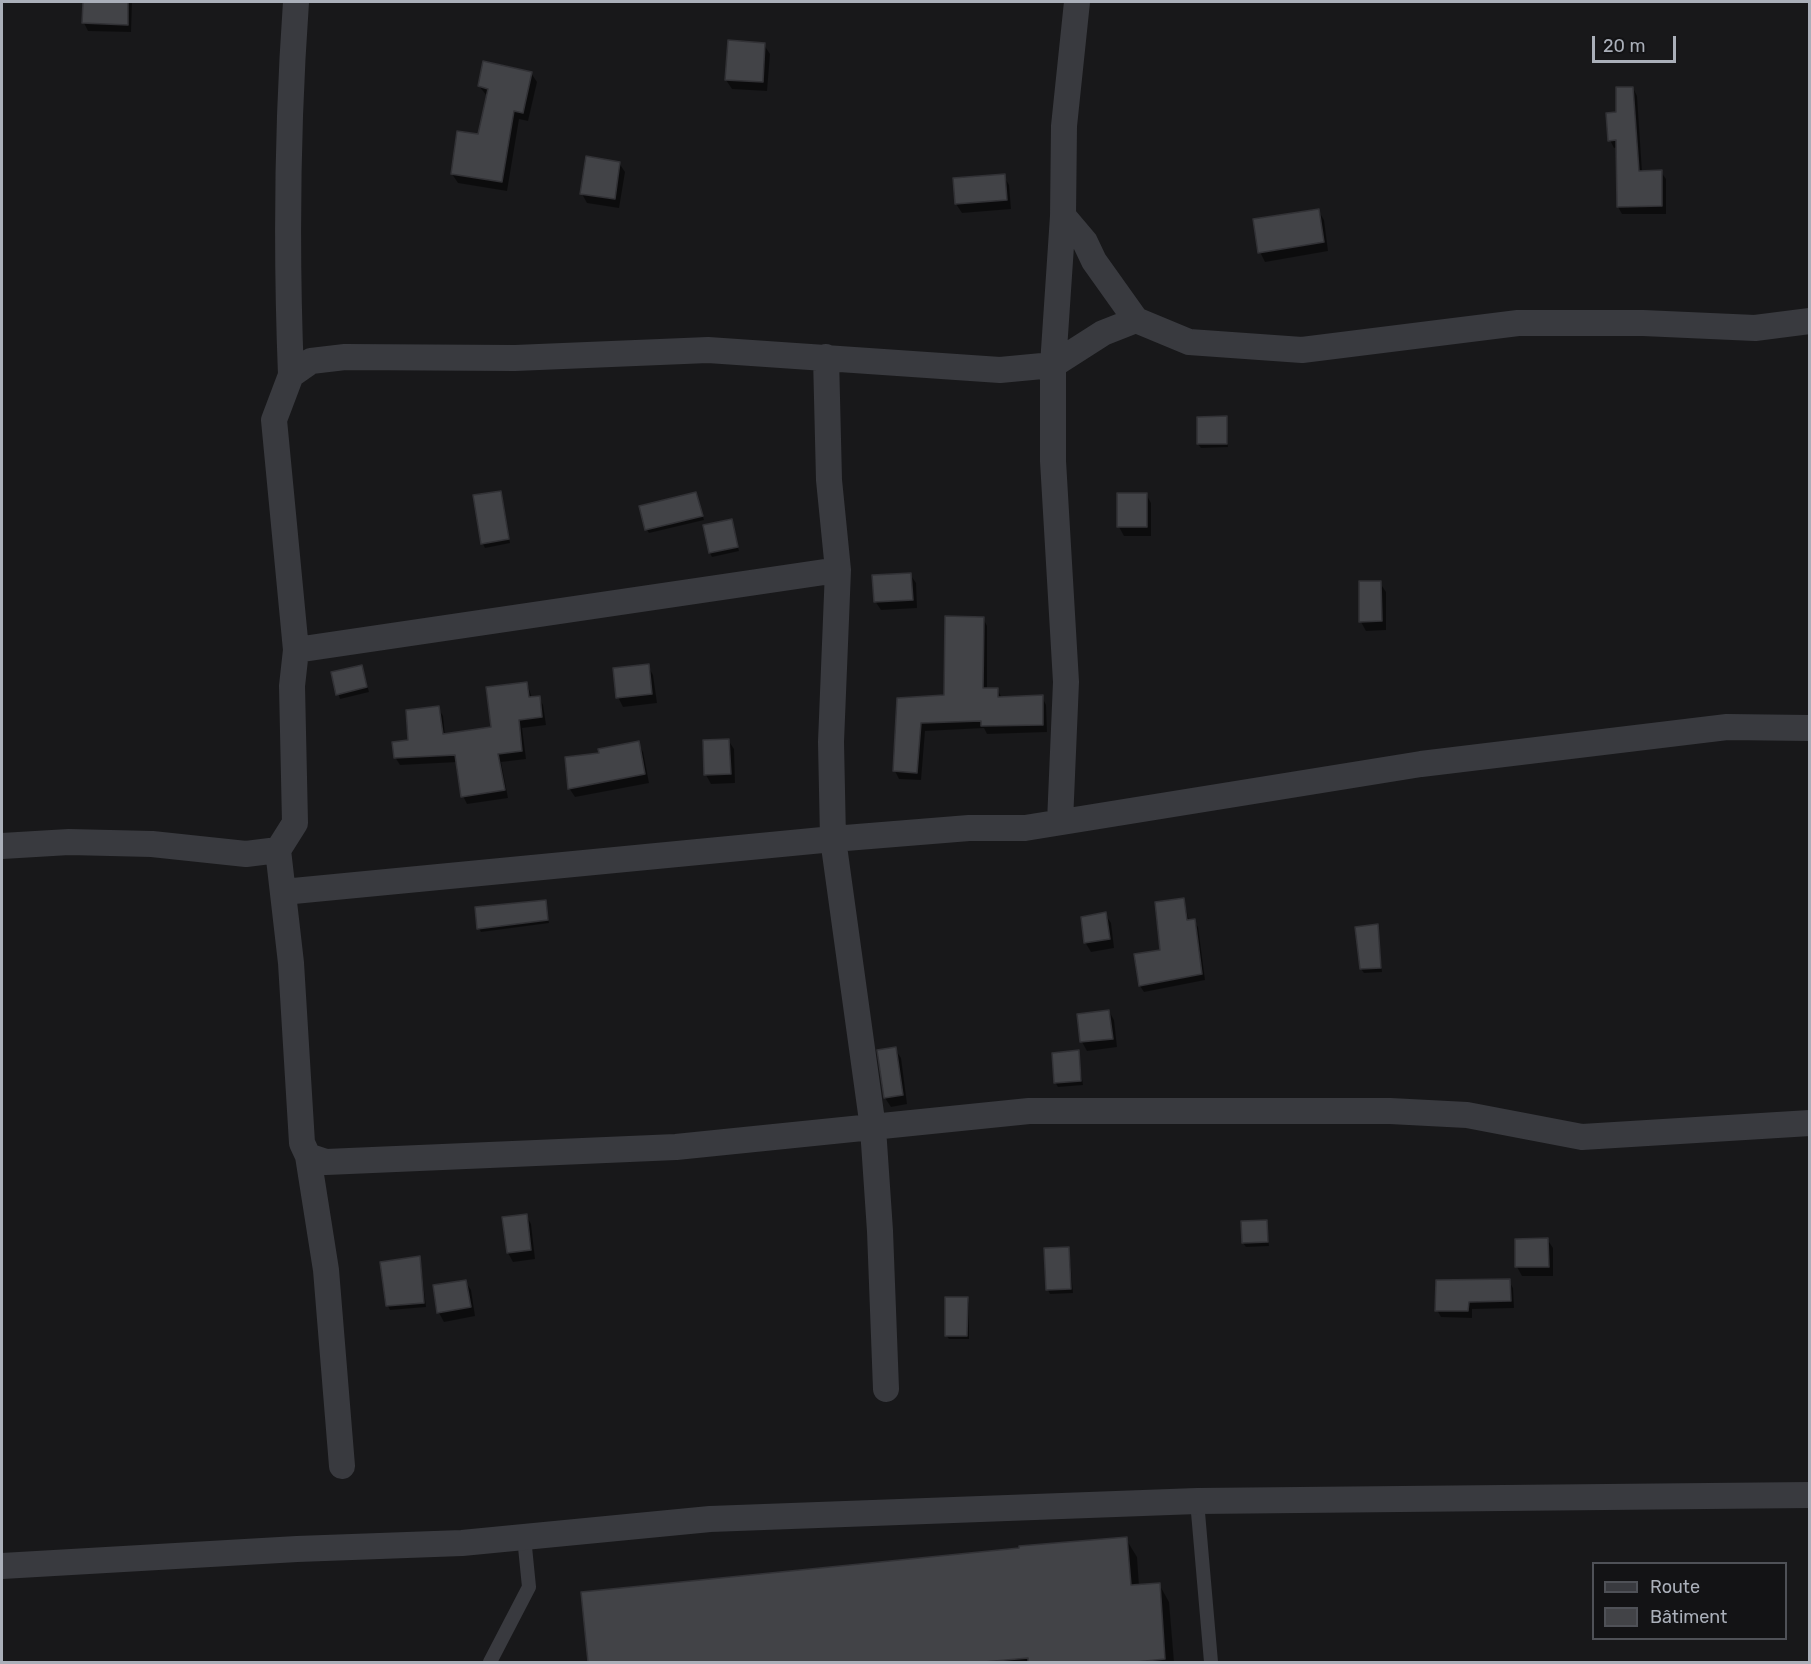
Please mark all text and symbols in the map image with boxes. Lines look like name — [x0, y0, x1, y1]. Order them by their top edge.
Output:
scale bar — [1595, 24, 1679, 62]
text: 20 m — [1603, 35, 1645, 57]
legend — [1592, 1562, 1787, 1640]
text: Route — [1650, 1576, 1700, 1598]
text: Bâtiment — [1650, 1606, 1727, 1628]

